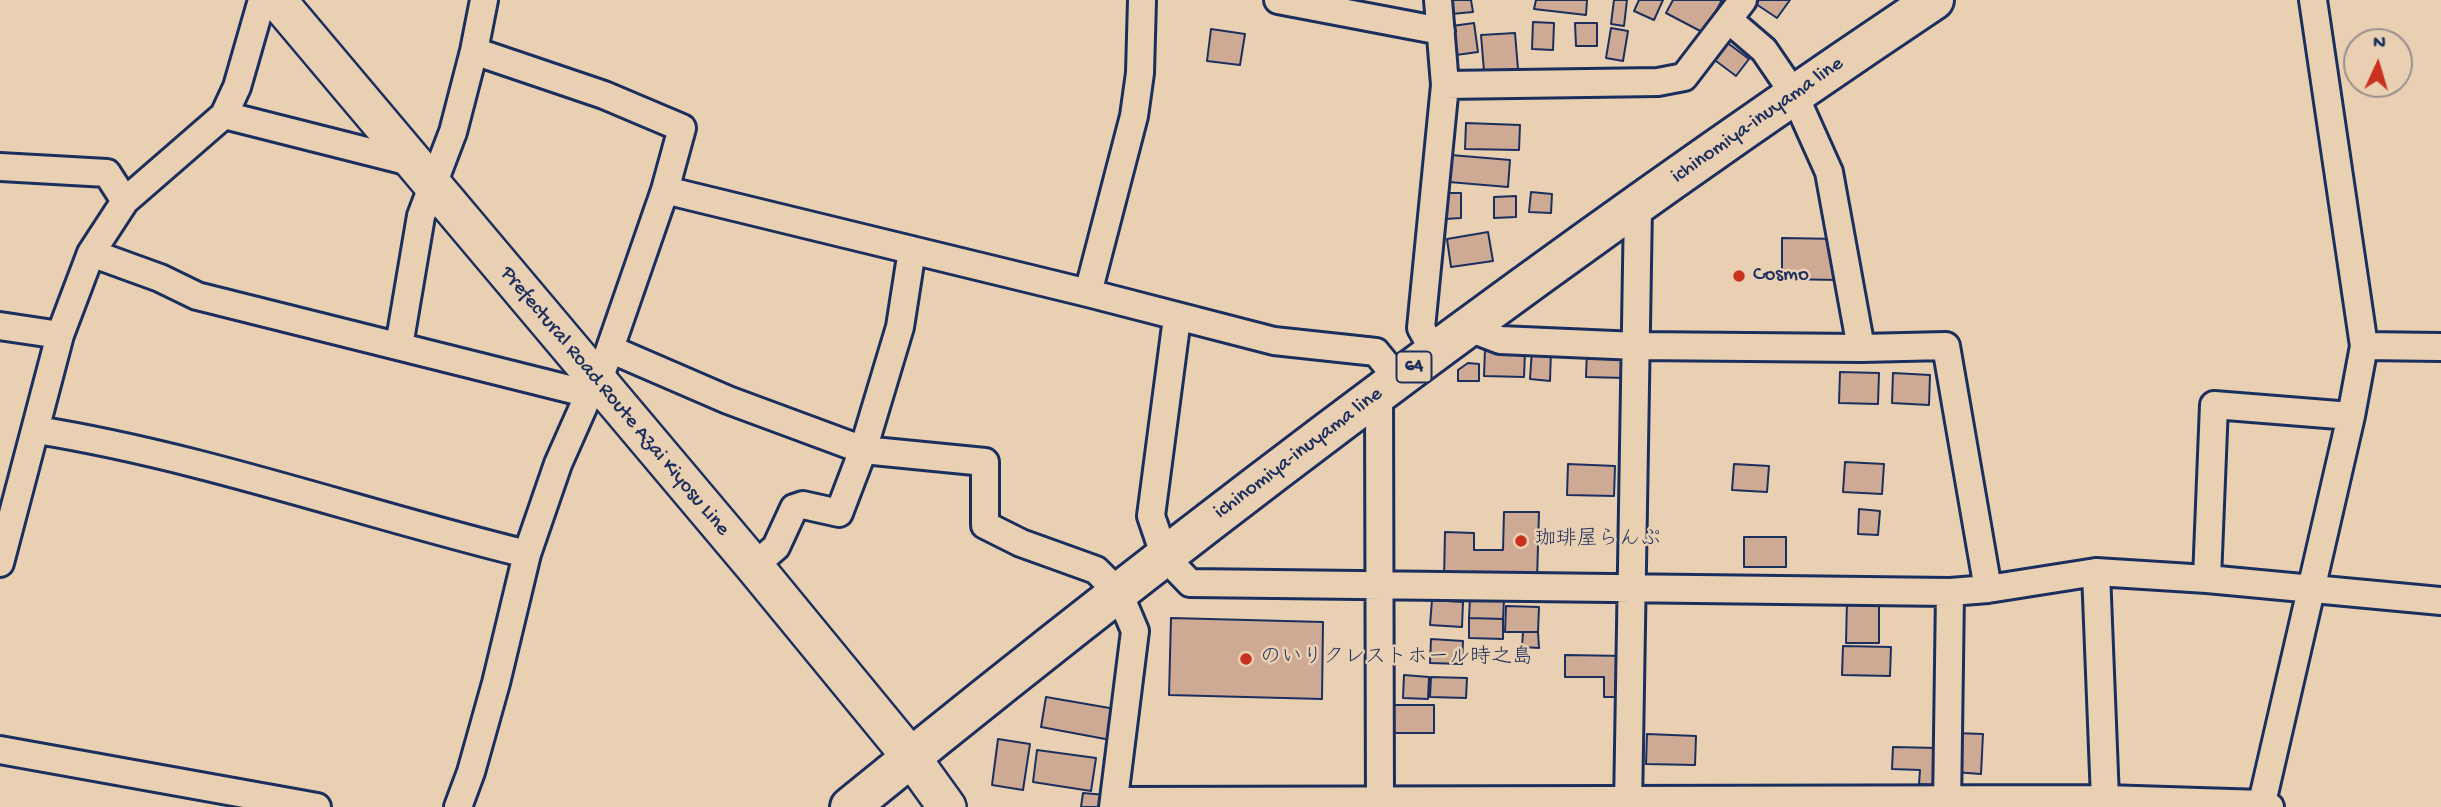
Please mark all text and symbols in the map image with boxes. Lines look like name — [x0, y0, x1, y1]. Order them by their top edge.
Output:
north arrow — [2343, 28, 2413, 98]
text: N — [2372, 32, 2386, 55]
street label: ichinomiya-inuyama line — [1667, 52, 1849, 190]
street label: Prefectural Road Route Azai Kiyosu Line — [494, 262, 734, 542]
place label: Cosmo — [1753, 263, 1809, 289]
marker: Cosmo — [1731, 268, 1747, 284]
road number: 64 — [1396, 352, 1432, 382]
street label: ichinomiya-inuyama line — [1210, 382, 1388, 526]
place label: 珈琲屋らんぷ — [1535, 528, 1661, 554]
marker: 珈琲屋らんぷ — [1513, 533, 1529, 549]
place label: のいりクレストホール時之島 — [1260, 646, 1533, 672]
marker: のいりクレストホール時之島 — [1238, 651, 1254, 667]

